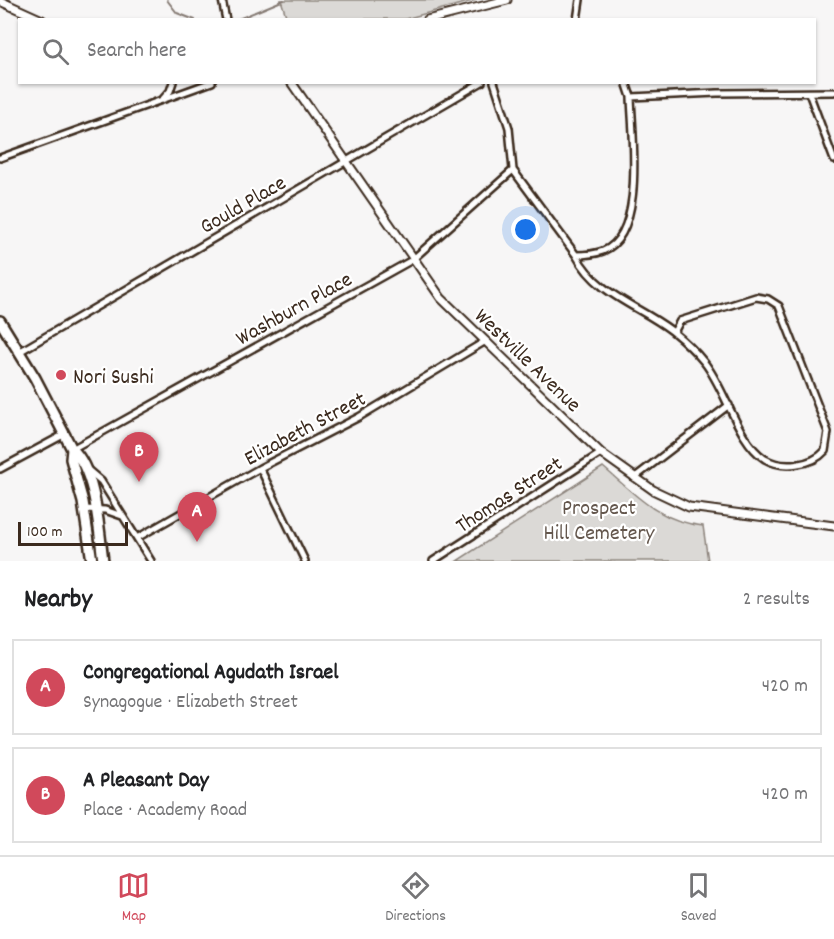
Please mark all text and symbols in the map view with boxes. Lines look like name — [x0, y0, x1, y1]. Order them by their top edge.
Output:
search box — [18, 18, 816, 84]
icon: search — [39, 35, 72, 68]
text: Search here — [87, 36, 186, 67]
street label: Gould Place — [195, 169, 293, 243]
your location — [511, 215, 540, 244]
street label: Washburn Place — [231, 265, 359, 355]
street label: Westville Avenue — [466, 302, 587, 421]
place label: Nori Sushi — [73, 363, 153, 394]
marker: Nori Sushi — [54, 368, 68, 382]
street label: Elizabeth Street — [239, 385, 372, 475]
pin: B — [120, 432, 158, 482]
street label: Thomas Street — [450, 450, 569, 542]
pin: A — [178, 492, 216, 542]
park label: Prospect Hill Cemetery — [543, 494, 656, 550]
scale bar — [18, 519, 128, 546]
text: 100 m — [27, 521, 63, 544]
text: Nearby — [24, 582, 92, 619]
text: 2 results — [743, 586, 810, 614]
text: Congregational Agudath Israel — [83, 658, 338, 689]
text: A — [40, 673, 51, 701]
text: 420 m — [762, 673, 808, 701]
text: Synagogue · Elizabeth Street — [83, 689, 298, 717]
text: A Pleasant Day — [83, 766, 209, 797]
text: B — [41, 781, 50, 809]
text: 420 m — [762, 781, 808, 809]
text: Place · Academy Road — [83, 797, 247, 825]
tab: Map — [117, 869, 150, 928]
tab: Directions — [385, 869, 446, 928]
tab: Saved — [681, 869, 717, 928]

